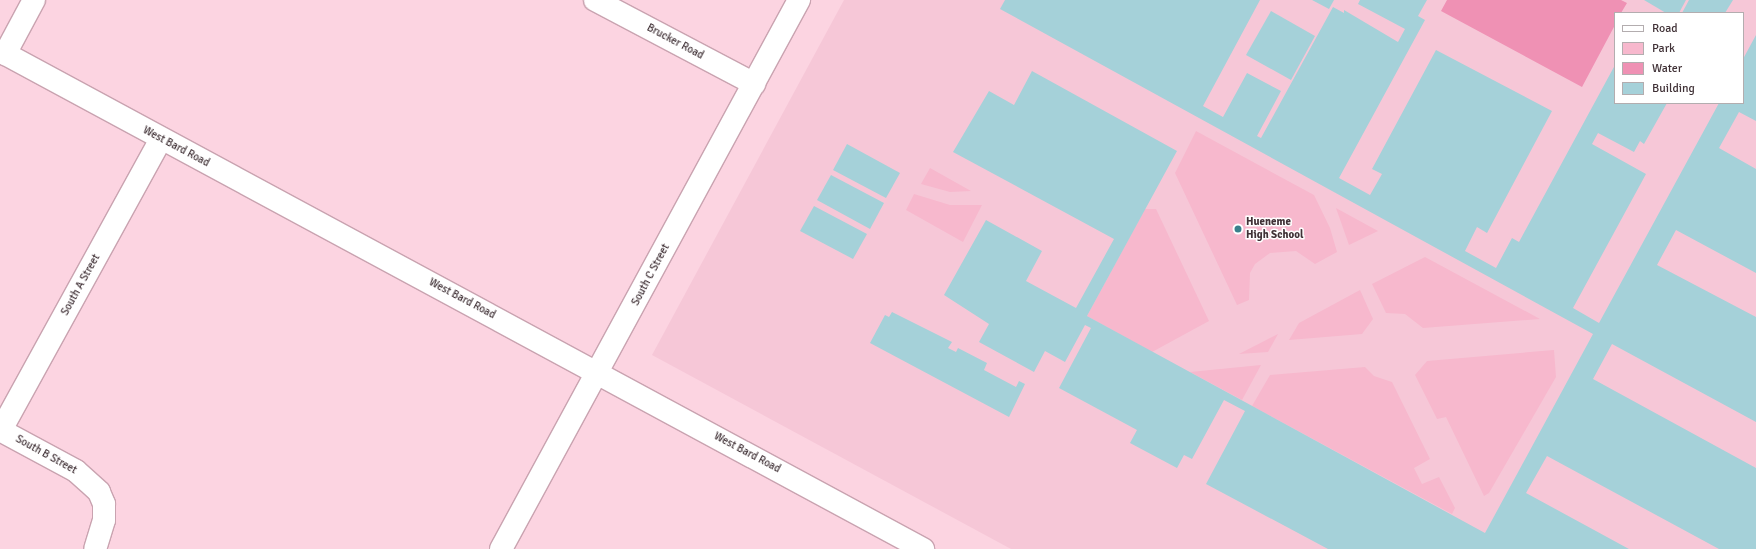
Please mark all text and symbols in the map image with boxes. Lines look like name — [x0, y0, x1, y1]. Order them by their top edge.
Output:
legend — [1614, 12, 1744, 104]
street label: Brucker Road — [644, 21, 706, 63]
text: Road — [1652, 21, 1678, 36]
text: Park — [1652, 41, 1675, 56]
text: Water — [1652, 61, 1682, 76]
text: Building — [1652, 81, 1695, 96]
street label: West Bard Road — [140, 124, 212, 170]
place label: Hueneme High School — [1246, 216, 1303, 242]
marker: Hueneme High School — [1233, 224, 1243, 234]
street label: South C Street — [629, 242, 673, 308]
street label: South A Street — [59, 252, 103, 318]
street label: West Bard Road — [426, 276, 498, 322]
street label: West Bard Road — [711, 430, 783, 476]
street label: South B Street — [13, 433, 79, 477]

